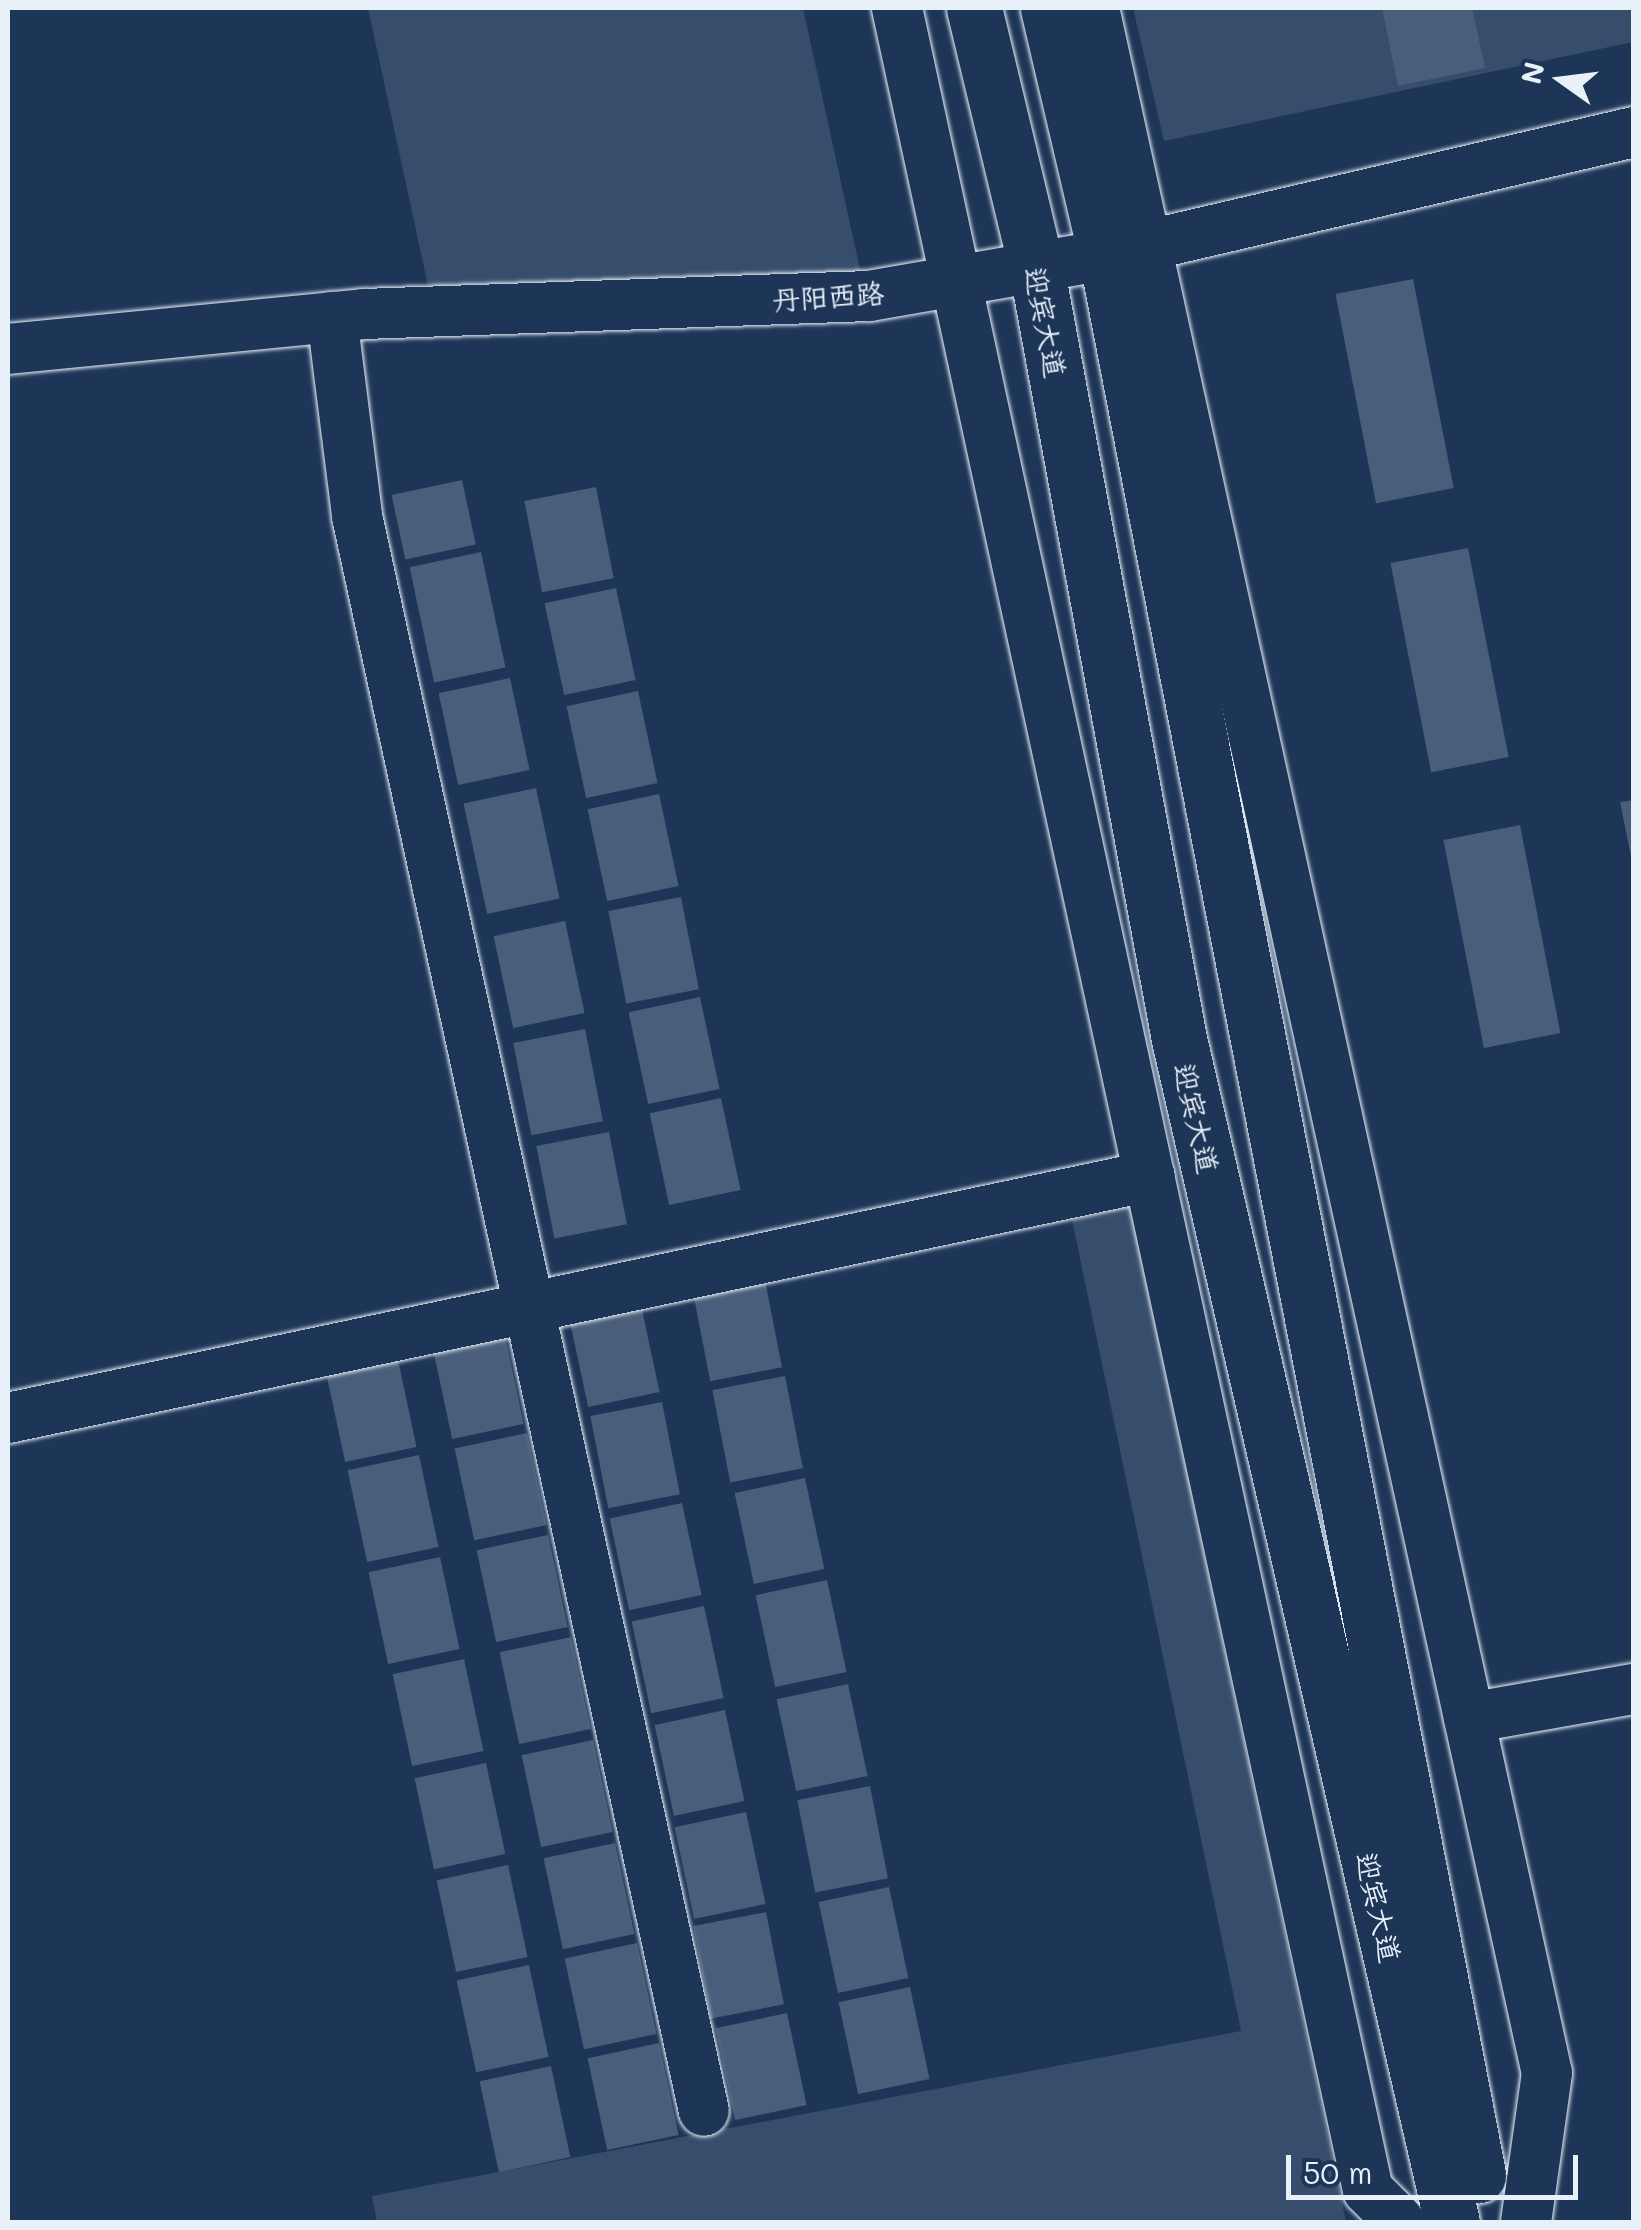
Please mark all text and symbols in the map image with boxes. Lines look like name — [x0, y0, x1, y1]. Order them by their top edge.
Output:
north arrow — [1511, 30, 1611, 130]
text: N — [1512, 58, 1552, 87]
street label: 迎宾大道 — [1019, 264, 1073, 380]
street label: 丹阳西路 — [771, 275, 885, 317]
street label: 迎宾大道 — [1168, 1060, 1226, 1176]
street label: 迎宾大道 — [1350, 1849, 1408, 1965]
scale bar — [1291, 2135, 1584, 2197]
text: 50 m — [1303, 2152, 1373, 2192]

